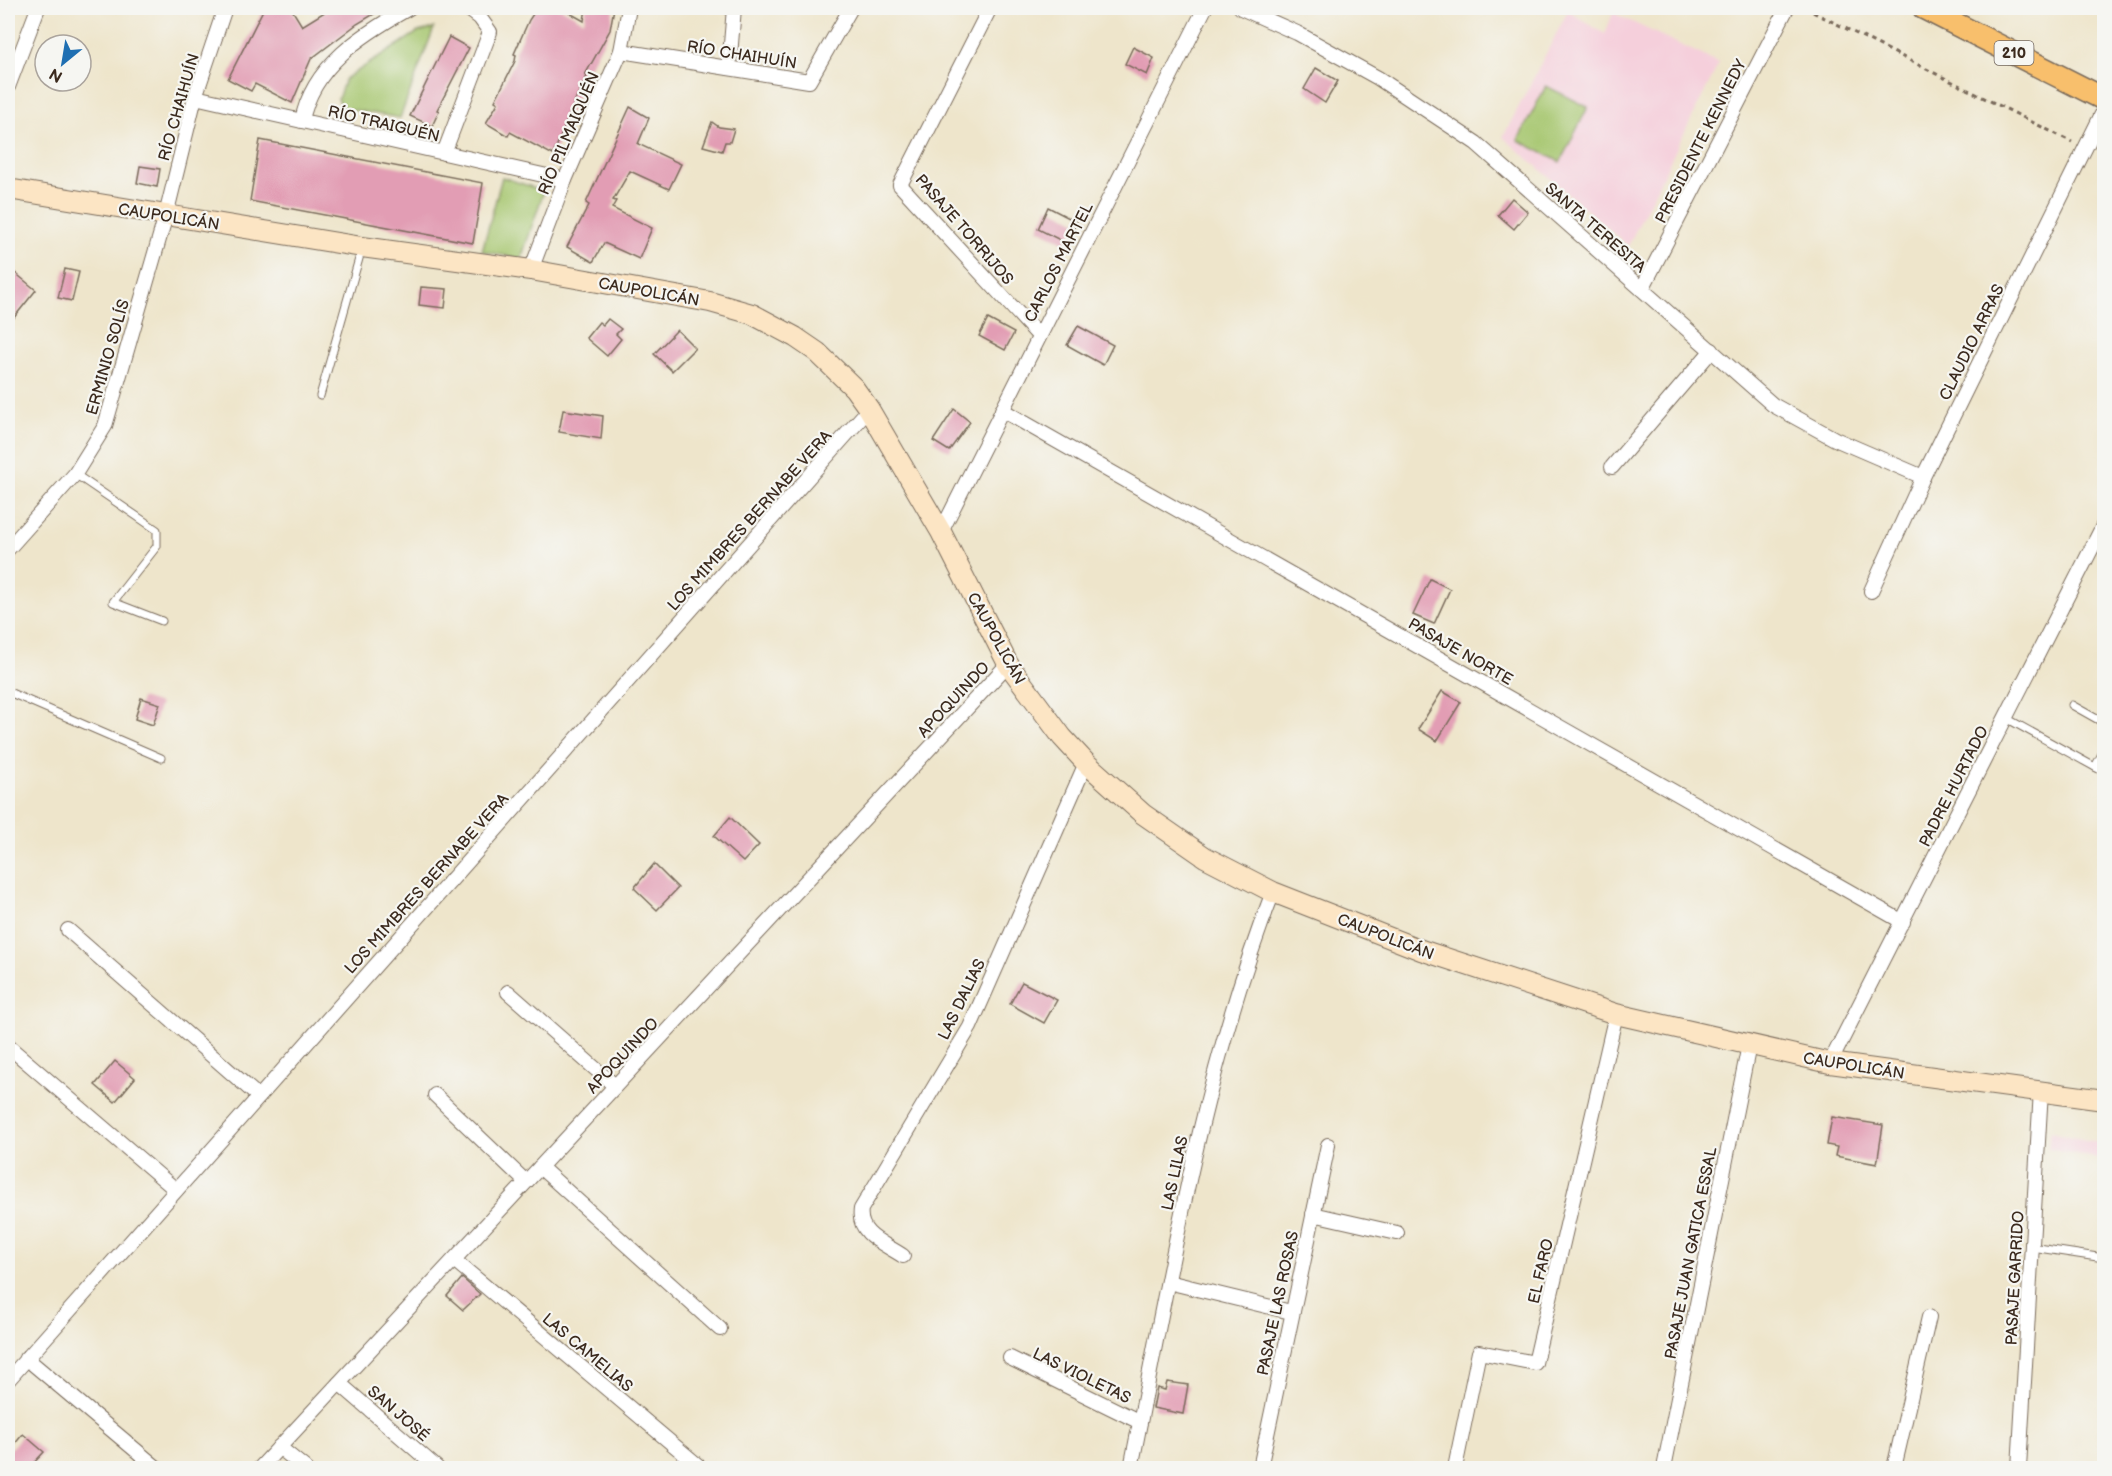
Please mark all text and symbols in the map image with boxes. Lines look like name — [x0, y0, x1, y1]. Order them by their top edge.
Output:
north arrow — [33, 33, 93, 93]
street label: RÍO CHAIHUÍN — [685, 35, 798, 74]
road number: 210 — [1994, 41, 2034, 65]
street label: RÍO CHAIHUÍN — [153, 51, 204, 163]
street label: PRESIDENTE KENNEDY — [1652, 56, 1751, 227]
text: N — [46, 63, 66, 86]
street label: RÍO PILMAIQUÉN — [533, 68, 604, 198]
street label: RÍO TRAIGUÉN — [326, 100, 442, 147]
street label: PASAJE TORRIJOS — [911, 171, 1017, 289]
street label: SANTA TERESITA — [1541, 179, 1650, 277]
street label: CAUPOLICÁN — [117, 198, 221, 235]
street label: CARLOS MARTEL — [1021, 199, 1098, 326]
street label: CAUPOLICÁN — [597, 272, 701, 311]
street label: CLAUDIO ARRAS — [1936, 282, 2009, 404]
street label: ERMINIO SOLÍS — [81, 297, 134, 418]
street label: LOS MIMBRES BERNABE VERA — [664, 427, 836, 615]
street label: CAUPOLICÁN — [963, 588, 1031, 688]
street label: PASAJE NORTE — [1405, 615, 1516, 690]
street label: APOQUINDO — [914, 658, 994, 742]
street label: PADRE HURTADO — [1916, 723, 1993, 850]
street label: LOS MIMBRES BERNABE VERA — [341, 790, 513, 978]
street label: CAUPOLICÁN — [1334, 908, 1437, 965]
street label: LAS DALIAS — [935, 956, 990, 1043]
street label: APOQUINDO — [583, 1014, 663, 1098]
street label: CAUPOLICÁN — [1802, 1047, 1906, 1084]
street label: LAS LILAS — [1158, 1134, 1193, 1212]
street label: PASAJE JUAN GATICA ESSAL — [1662, 1145, 1722, 1361]
street label: PASAJE GARRIDO — [2002, 1210, 2029, 1346]
street label: PASAJE LAS ROSAS — [1254, 1229, 1303, 1377]
street label: EL FARO — [1525, 1237, 1558, 1306]
street label: LAS CAMELIAS — [538, 1310, 636, 1396]
street label: LAS VIOLETAS — [1029, 1344, 1133, 1408]
street label: SAN JOSÉ — [363, 1381, 434, 1446]

